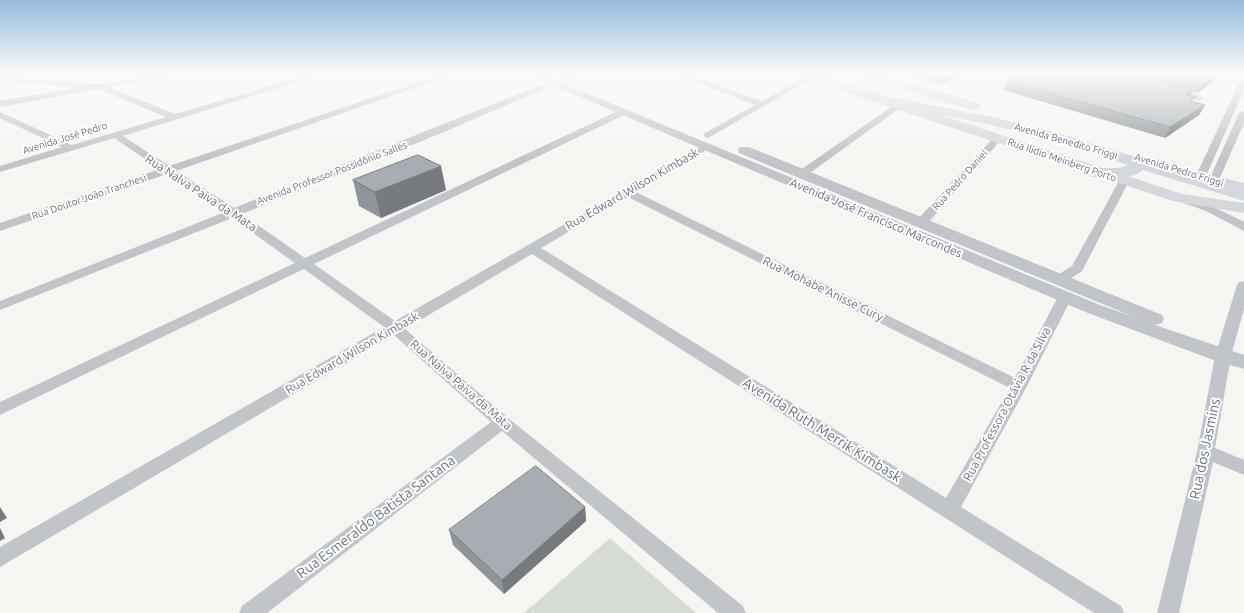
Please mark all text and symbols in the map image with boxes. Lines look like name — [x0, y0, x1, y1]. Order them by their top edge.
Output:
street label: Avenida José Pedro — [21, 119, 109, 157]
street label: Avenida Benedito Friggi — [1013, 121, 1119, 161]
street label: Rua Ilidio Meinberg Porto — [1006, 136, 1118, 184]
street label: Avenida Professor Possidônio Salles — [255, 139, 409, 207]
street label: Rua Edward Wilson Kimbask — [563, 145, 701, 233]
street label: Rua Pedro Daniel — [930, 147, 990, 213]
street label: Avenida Pedro Friggi — [1133, 151, 1225, 189]
street label: Rua Nalva Paiva da Mata — [143, 152, 259, 234]
street label: Rua Doutor João Tranchesi — [30, 172, 148, 222]
street label: Avenida José Francisco Marcondes — [788, 175, 964, 261]
street label: Rua Mohabe Anisse Cury — [760, 254, 886, 324]
street label: Rua Edward Wilson Kimbask — [283, 309, 421, 397]
street label: Rua Professora Otávia R da Silva — [960, 325, 1054, 483]
street label: Rua Nalva Paiva da Mata — [407, 337, 515, 433]
street label: Avenida Ruth Merrik Kimbask — [740, 374, 904, 486]
street label: Rua dos Jasmins — [1186, 397, 1224, 501]
street label: Rua Esmeraldo Batista Santana — [294, 452, 458, 582]

